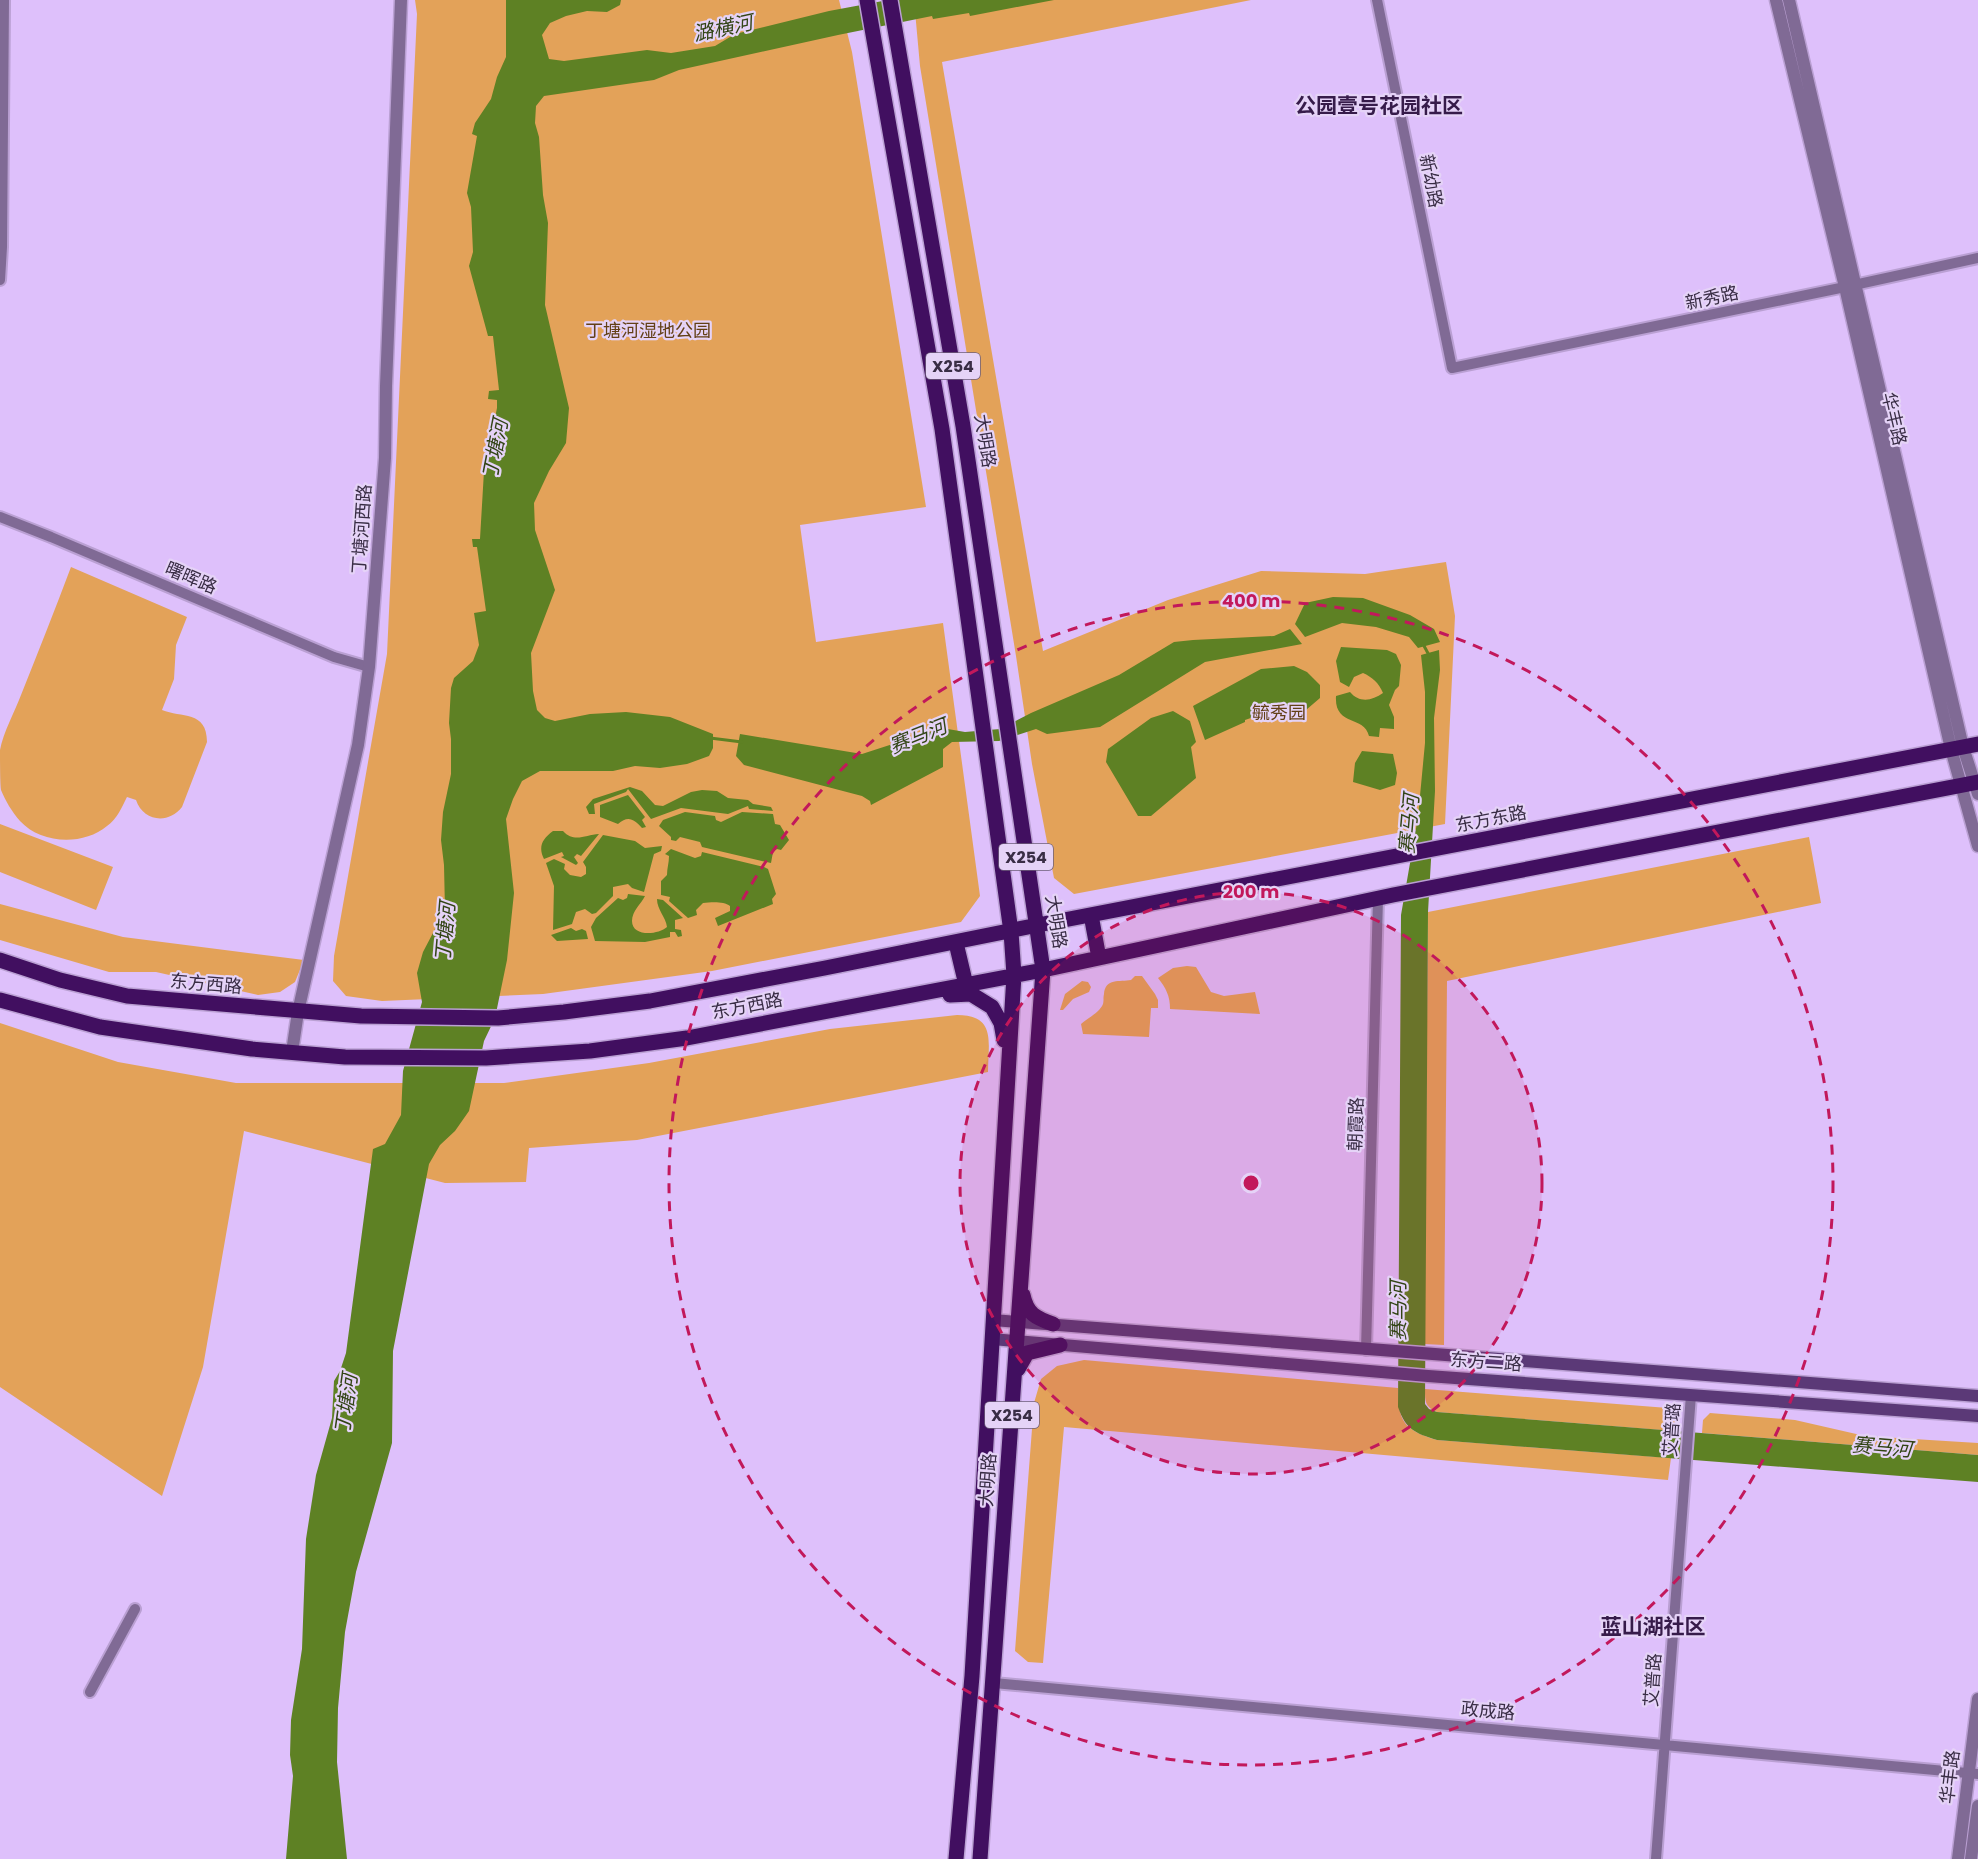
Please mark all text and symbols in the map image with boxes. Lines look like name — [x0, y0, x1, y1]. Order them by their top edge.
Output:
water label: 潞横河 — [691, 7, 759, 48]
district label: 公园壹号花园社区 — [1295, 91, 1463, 120]
street label: 新幼路 — [1414, 152, 1449, 210]
street label: 新秀路 — [1683, 280, 1741, 315]
park label: 丁塘河湿地公园 — [585, 318, 711, 343]
road number: X254 — [926, 353, 980, 379]
street label: 华丰路 — [1876, 390, 1913, 448]
street label: 大明路 — [969, 412, 1002, 470]
water label: 丁塘河 — [476, 413, 515, 481]
street label: 丁塘河西路 — [346, 483, 377, 575]
street label: 曙晖路 — [161, 555, 221, 600]
text: 400 m — [1222, 588, 1280, 613]
park label: 毓秀园 — [1252, 700, 1306, 725]
water label: 赛马河 — [885, 710, 955, 760]
water label: 赛马河 — [1392, 789, 1426, 855]
street label: 东方东路 — [1453, 799, 1529, 838]
road number: X254 — [999, 844, 1053, 870]
text: 200 m — [1223, 879, 1279, 904]
street label: 大明路 — [1040, 893, 1073, 951]
water label: 丁塘河 — [428, 897, 462, 963]
street label: 东方西路 — [169, 968, 243, 999]
street label: 东方西路 — [709, 986, 785, 1025]
street label: 朝霞路 — [1342, 1097, 1369, 1151]
centre of rings — [1241, 1173, 1261, 1193]
water label: 赛马河 — [1384, 1277, 1412, 1341]
street label: 东方二路 — [1449, 1347, 1523, 1376]
water label: 丁塘河 — [328, 1368, 365, 1436]
road number: X254 — [985, 1402, 1039, 1428]
street label: 艾普璐 — [1657, 1402, 1686, 1458]
water label: 赛马河 — [1851, 1430, 1917, 1464]
street label: 大明路 — [973, 1452, 1002, 1508]
district label: 蓝山湖社区 — [1601, 1612, 1706, 1641]
street label: 艾普路 — [1638, 1652, 1667, 1708]
street label: 政成路 — [1460, 1696, 1516, 1725]
street label: 华丰路 — [1934, 1749, 1965, 1805]

